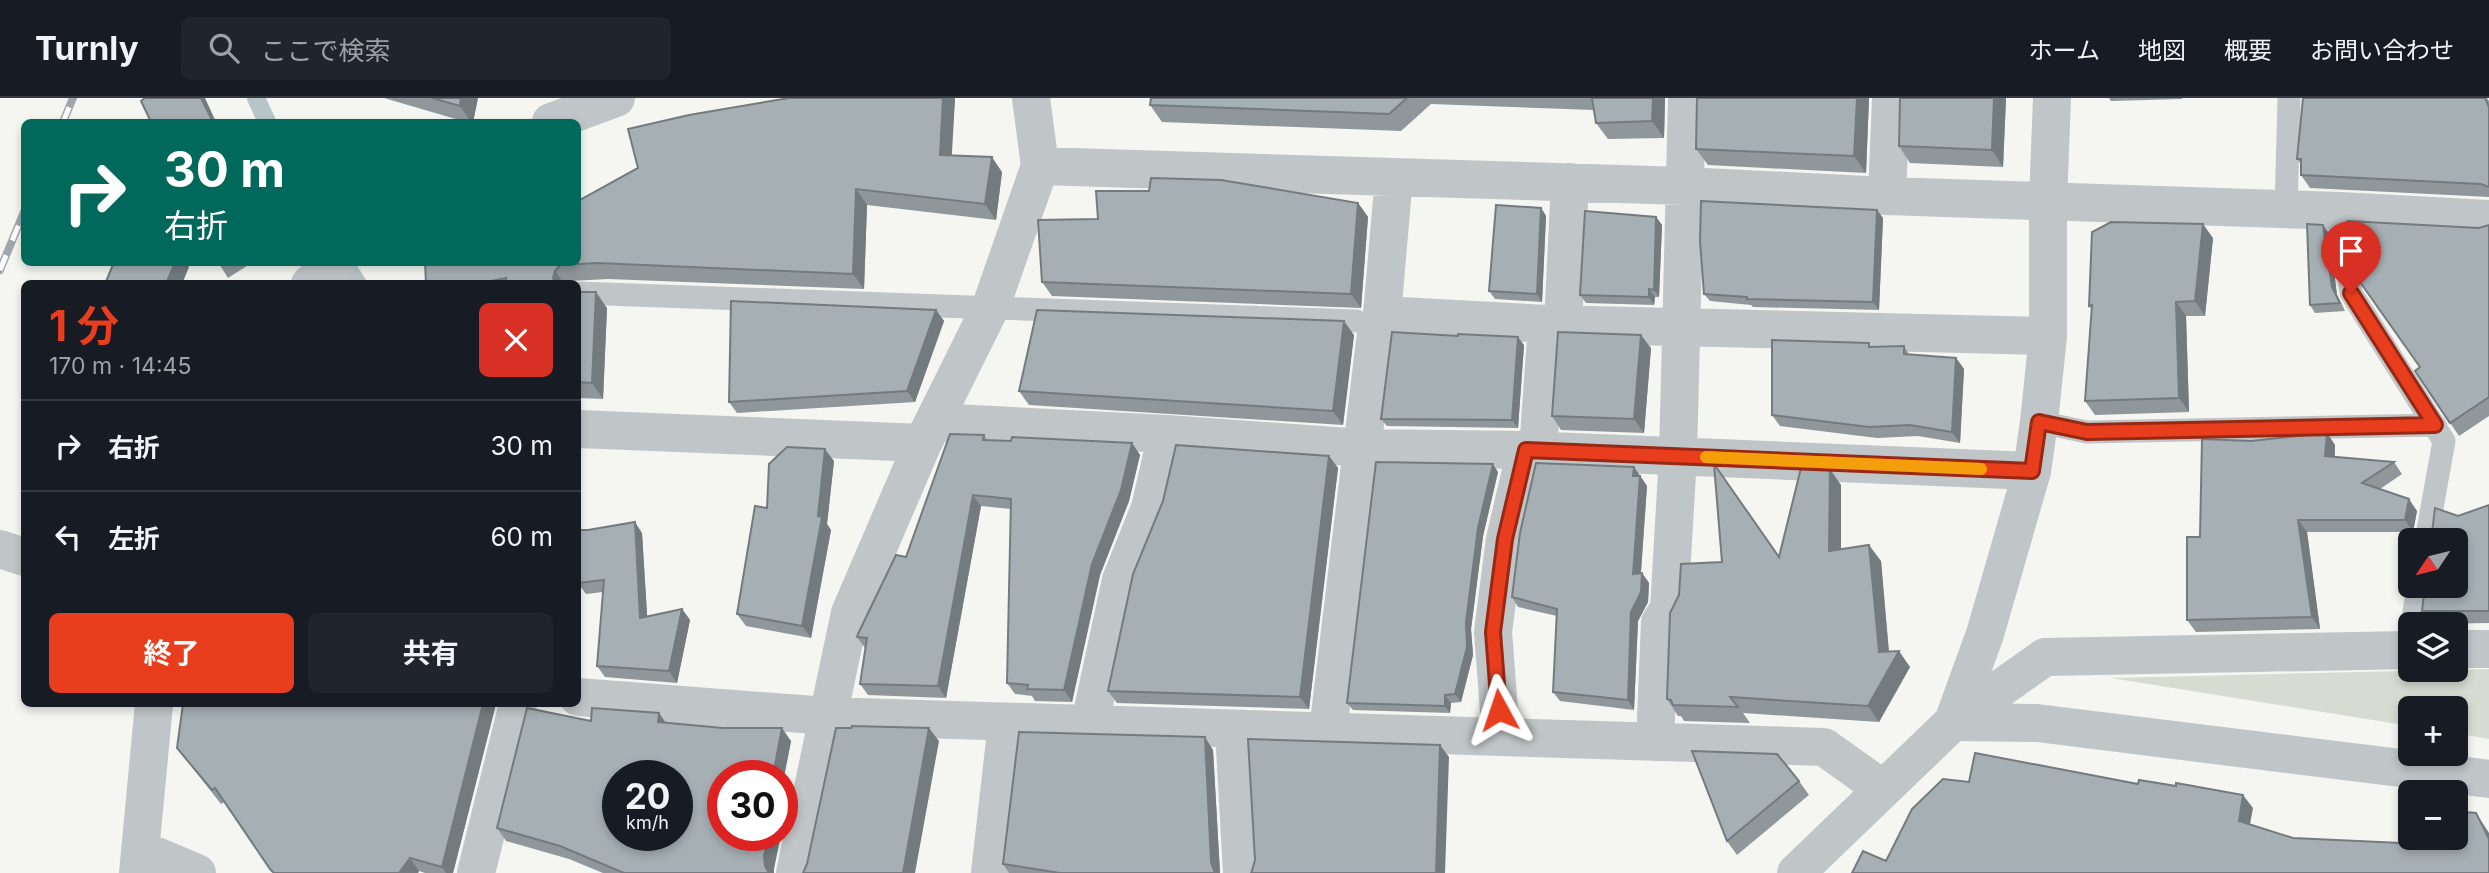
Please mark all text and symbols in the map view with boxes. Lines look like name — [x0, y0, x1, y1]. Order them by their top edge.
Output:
search box — [181, 17, 671, 80]
text: Turnly — [35, 28, 139, 68]
icon: search — [205, 29, 243, 67]
text: ここで検索 — [261, 35, 391, 66]
text: ホーム — [2029, 36, 2100, 65]
text: 地図 — [2138, 36, 2186, 65]
text: 概要 — [2224, 36, 2272, 65]
text: お問い合わせ — [2310, 36, 2454, 65]
text: 30 m — [164, 140, 285, 199]
icon: right — [49, 147, 140, 238]
text: 右折 — [164, 206, 228, 245]
pin — [2321, 221, 2381, 293]
icon: arrive — [2332, 232, 2370, 270]
text: 1 分 — [49, 300, 119, 351]
button: close — [479, 303, 553, 377]
text: 170 m · 14:45 — [49, 352, 191, 380]
icon: right — [49, 427, 87, 465]
text: 30 m — [490, 430, 553, 461]
text: 右折 — [108, 432, 160, 463]
icon: left — [49, 518, 87, 556]
text: 60 m — [490, 521, 553, 552]
text: 左折 — [108, 523, 160, 554]
north arrow — [2398, 528, 2468, 598]
map controls — [2398, 528, 2468, 850]
button: layers — [2398, 612, 2468, 682]
button: 終了 — [49, 613, 294, 693]
button: 共有 — [308, 613, 553, 693]
position arrow — [1462, 673, 1536, 747]
button: + — [2398, 696, 2468, 766]
speed limit sign: 30 — [707, 760, 798, 851]
text: 20 — [625, 775, 670, 817]
button: − — [2398, 780, 2468, 850]
text: km/h — [626, 812, 669, 833]

